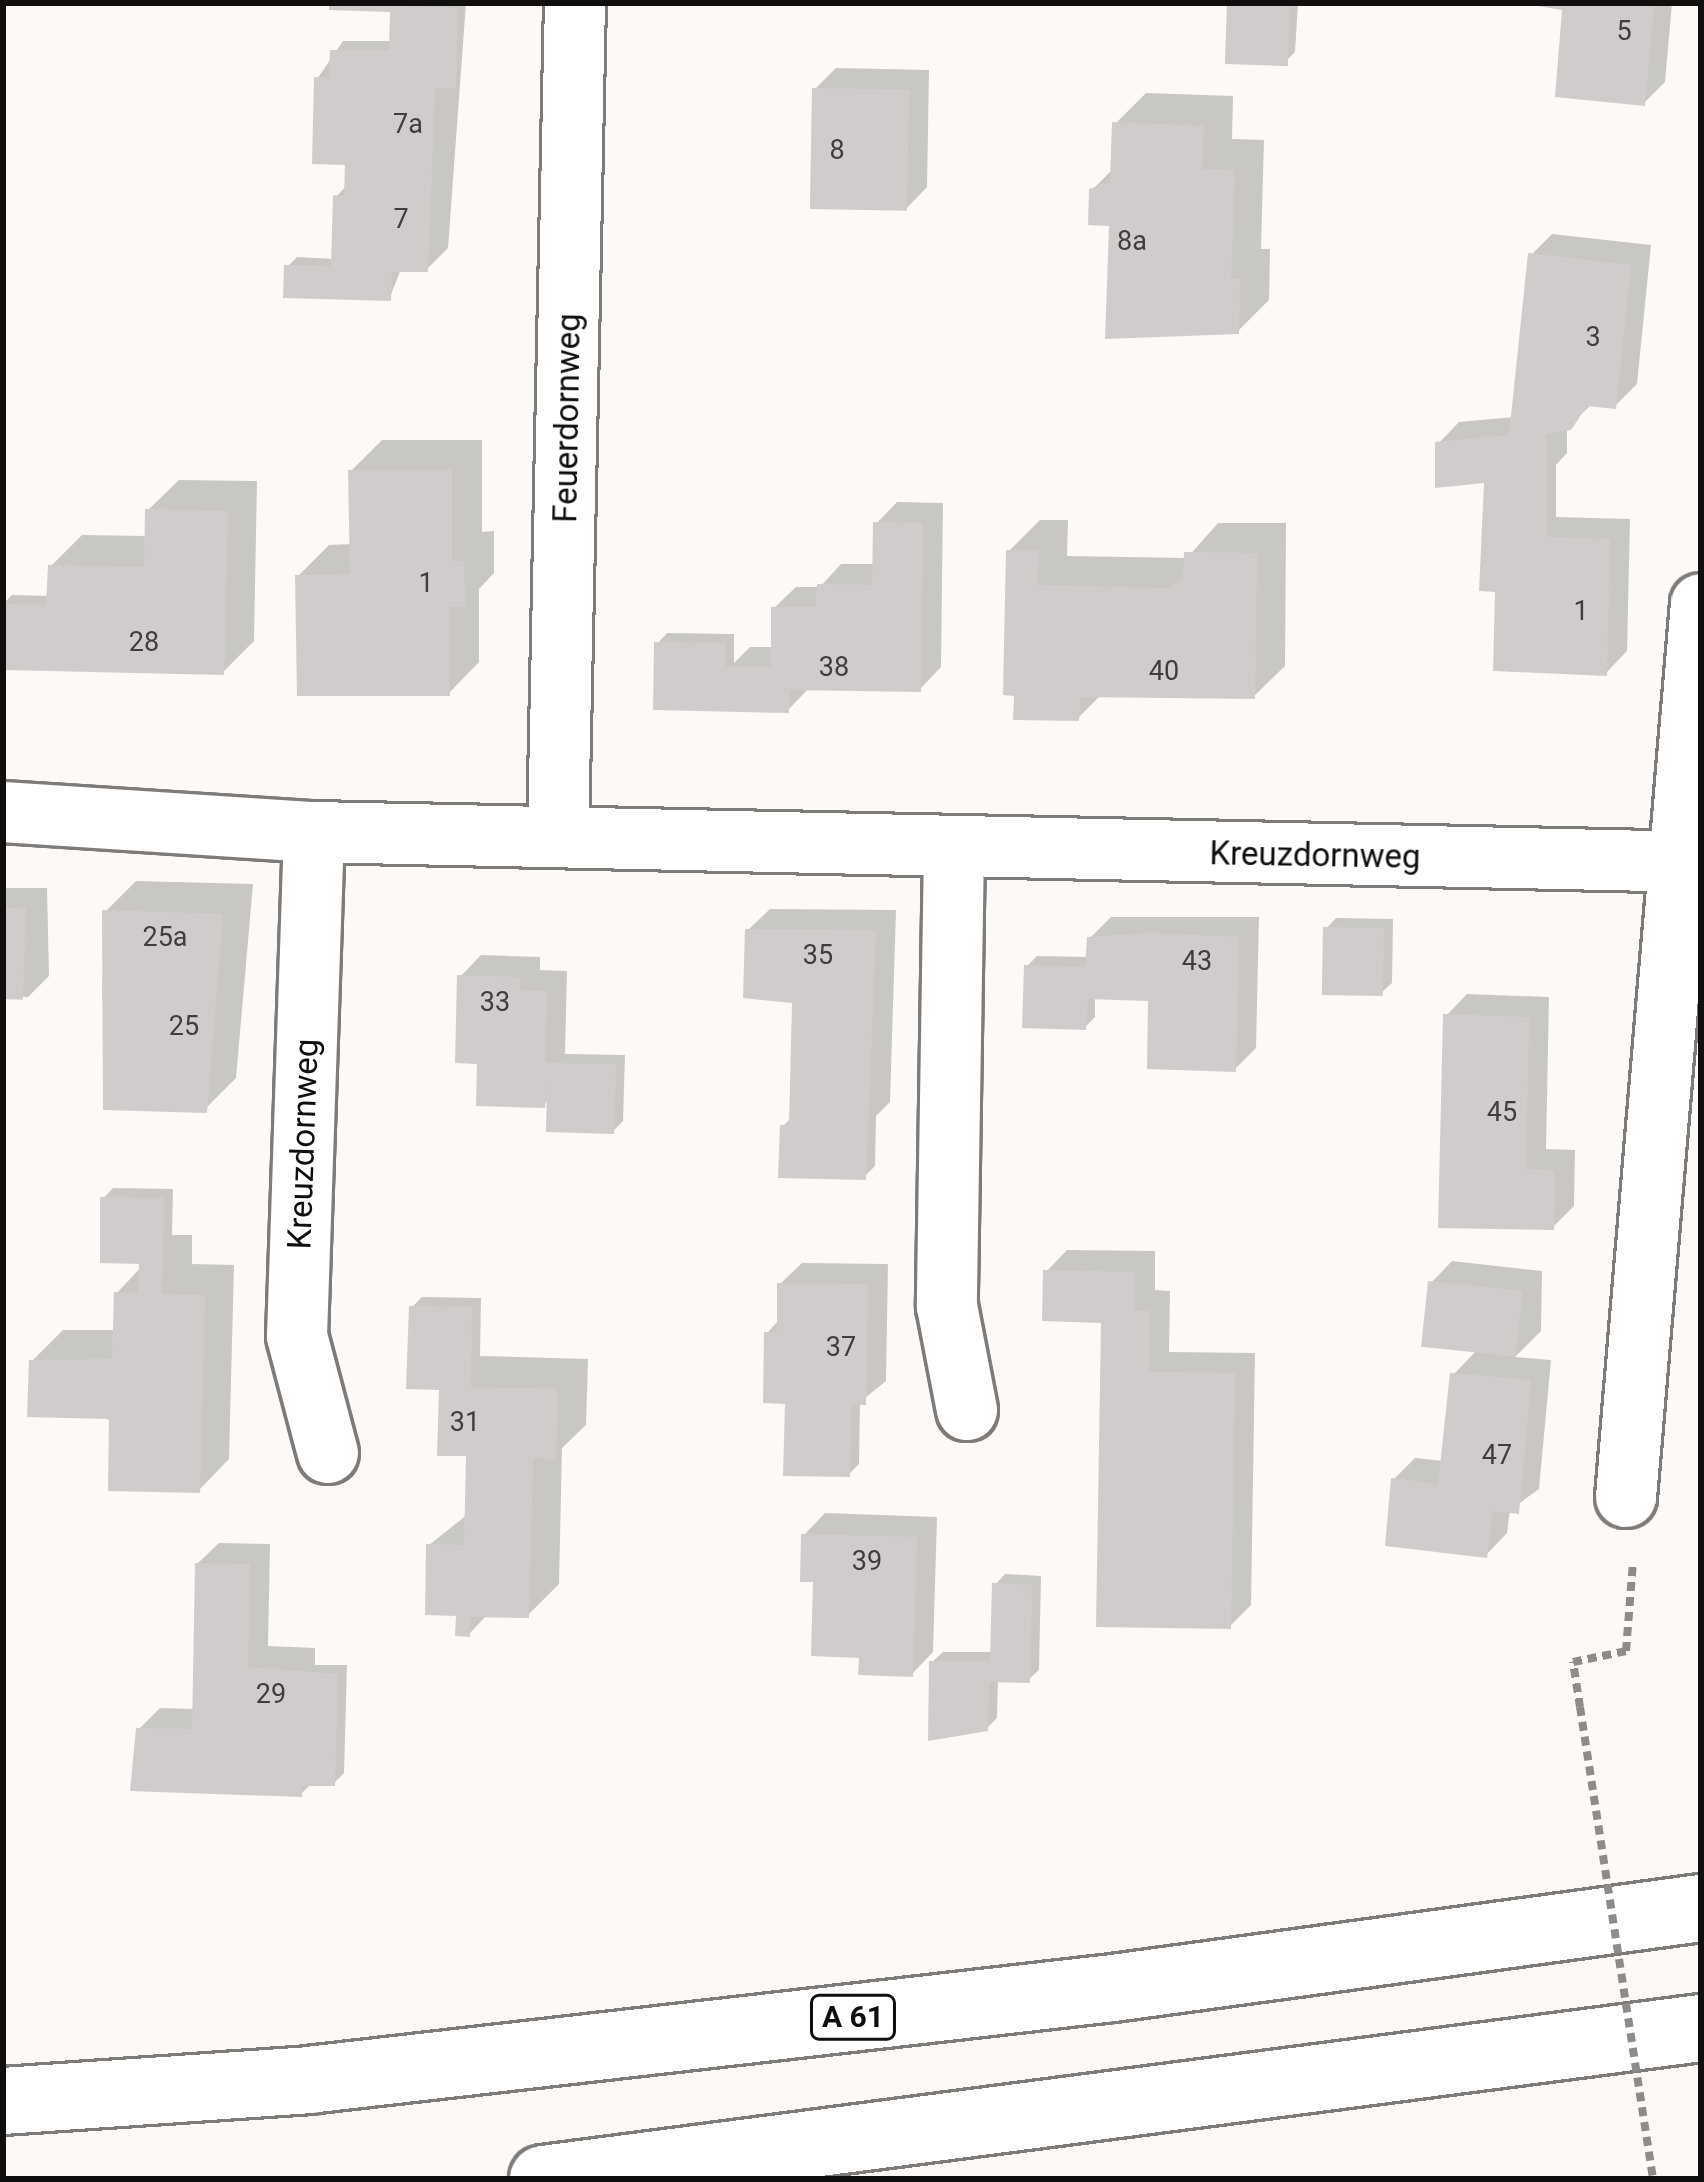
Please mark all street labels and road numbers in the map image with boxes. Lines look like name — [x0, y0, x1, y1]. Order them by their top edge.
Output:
street label: Feuerdornweg — [545, 313, 589, 523]
street label: Kreuzdornweg — [1209, 833, 1421, 877]
street label: Kreuzdornweg — [280, 1038, 326, 1250]
road number: A 61 — [808, 1993, 898, 2041]

